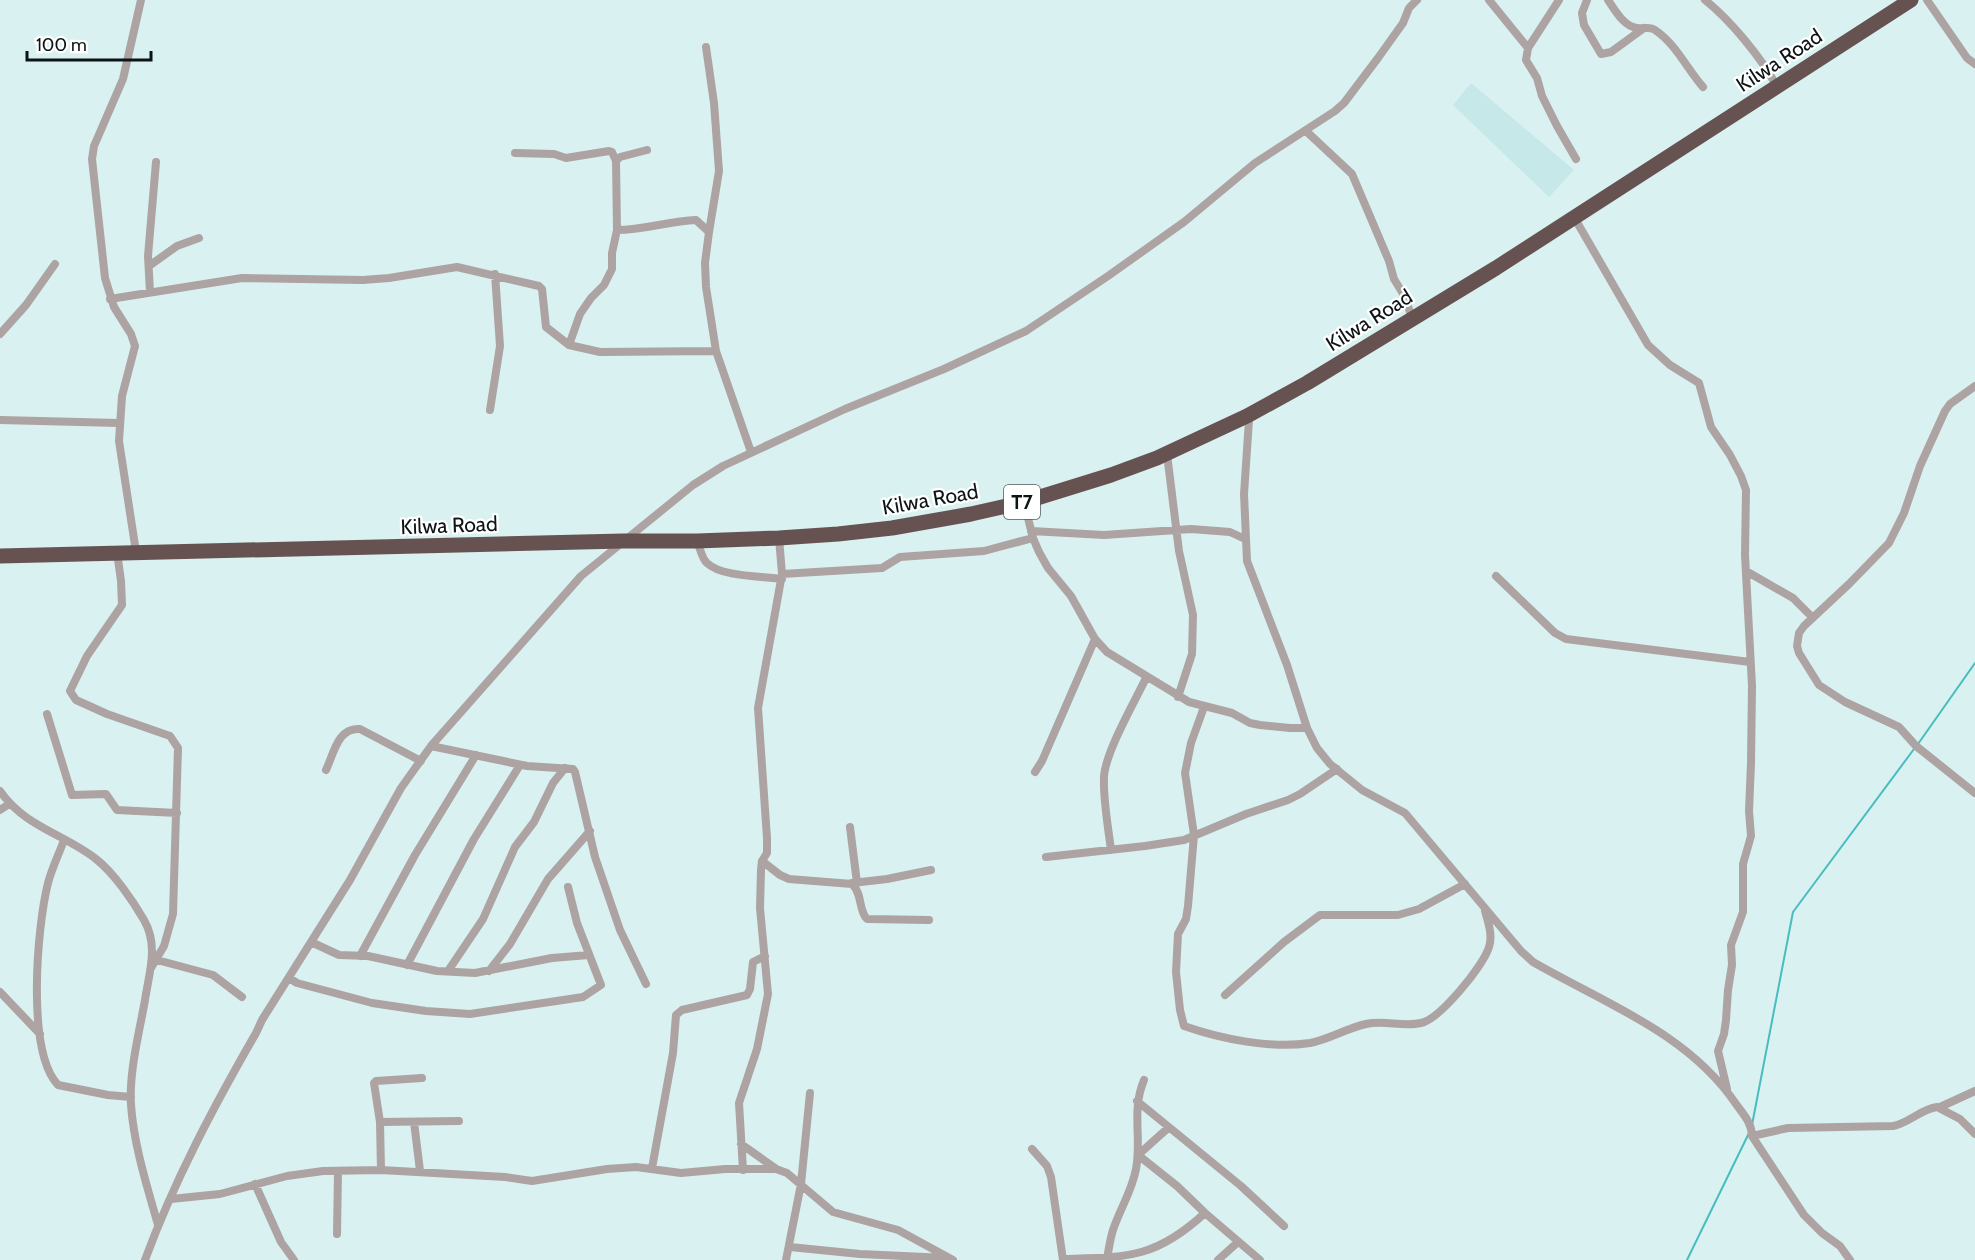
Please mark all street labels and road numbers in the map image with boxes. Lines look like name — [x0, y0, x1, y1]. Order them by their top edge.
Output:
street label: Kilwa Road — [1731, 23, 1827, 97]
street label: Kilwa Road — [1321, 284, 1417, 356]
street label: Kilwa Road — [880, 478, 980, 520]
road number: T7 — [1004, 485, 1040, 519]
street label: Kilwa Road — [400, 511, 498, 539]

